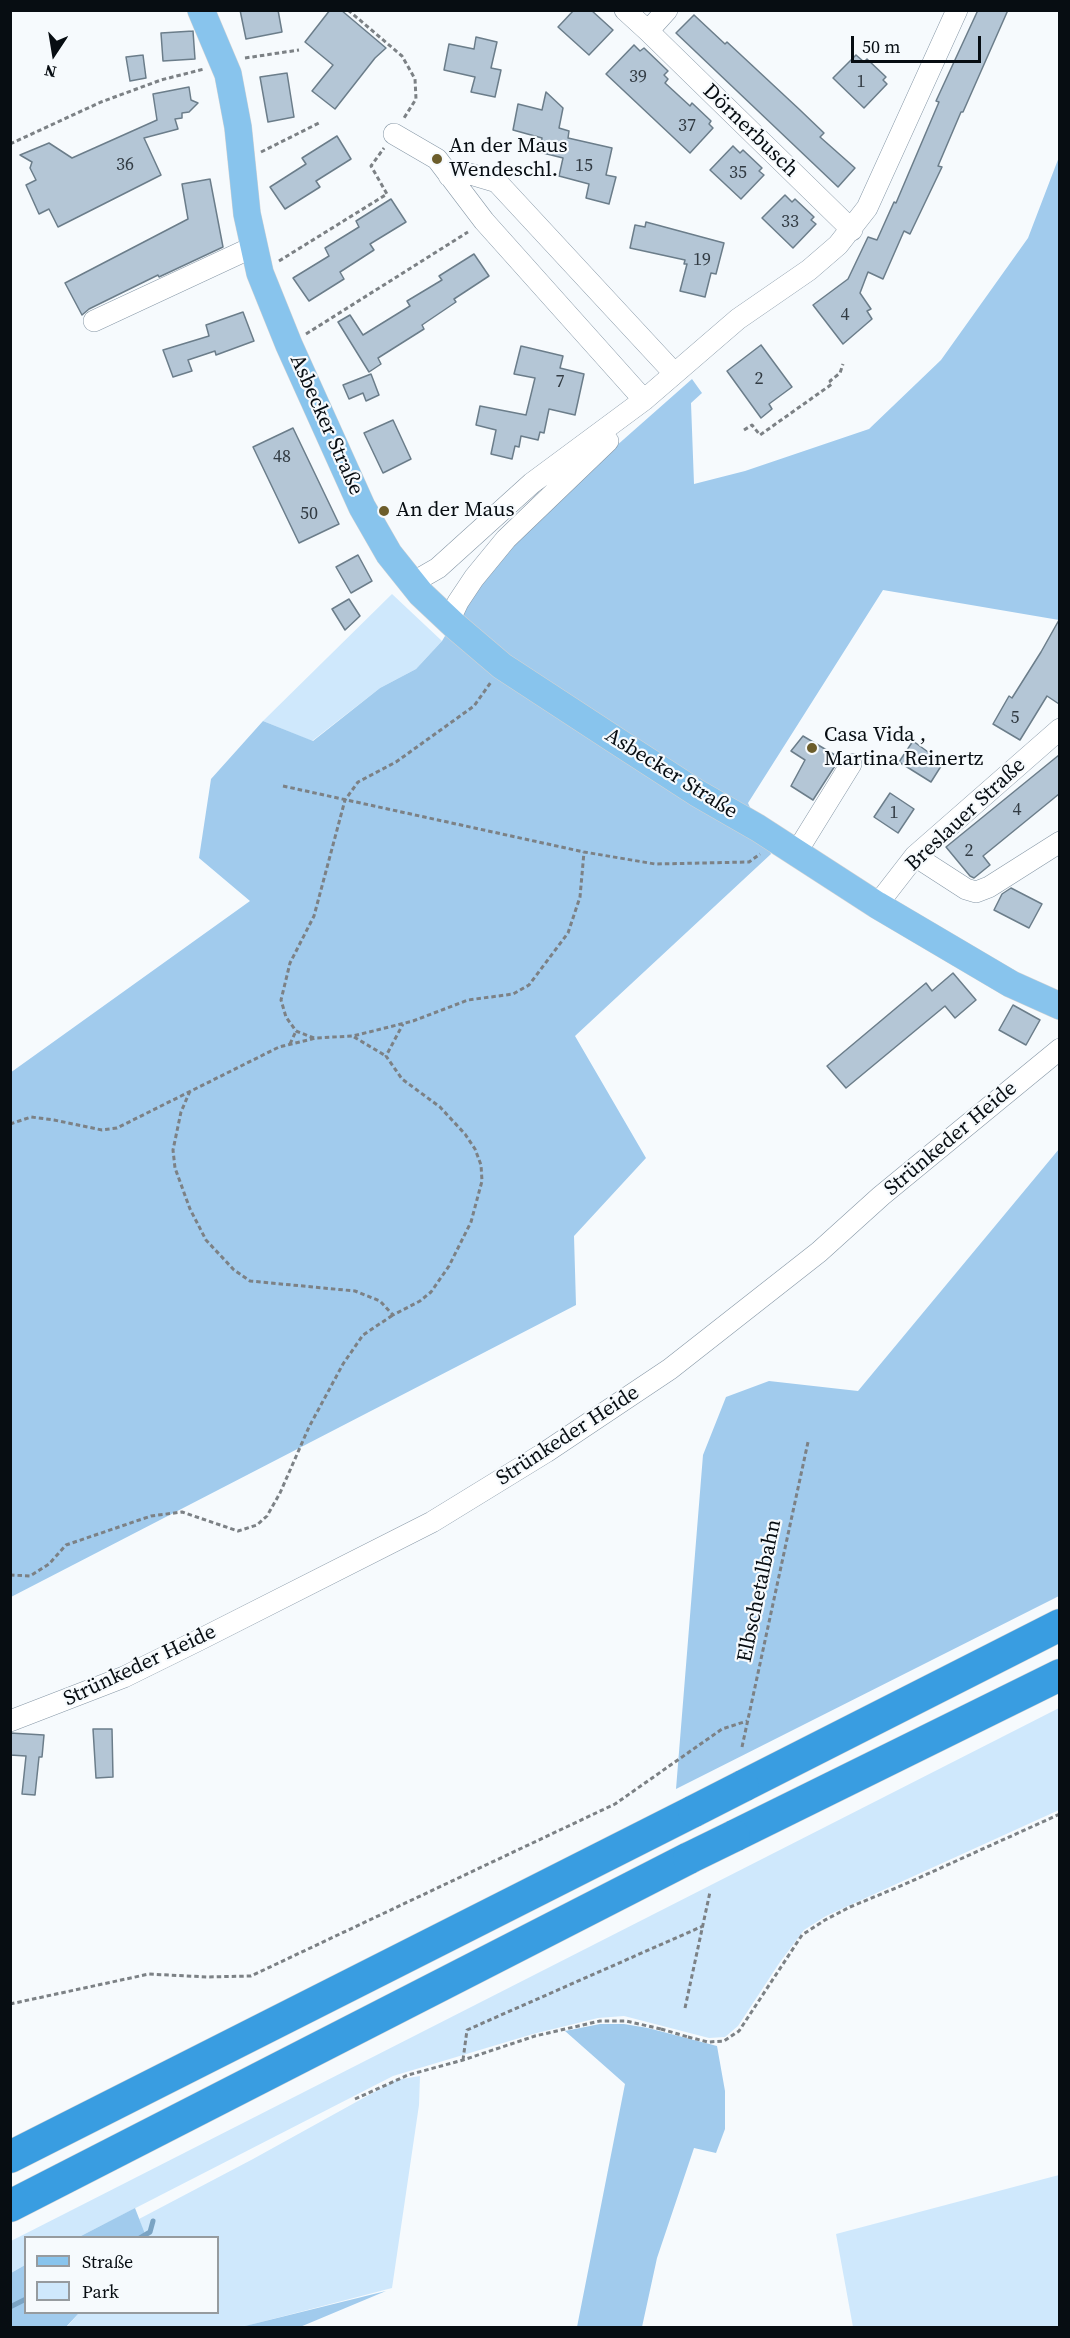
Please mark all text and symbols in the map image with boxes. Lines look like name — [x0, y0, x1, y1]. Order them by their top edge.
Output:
north arrow — [24, 24, 84, 84]
scale bar — [854, 24, 984, 62]
text: 50 m — [862, 34, 900, 59]
text: N — [42, 60, 58, 84]
house number: 39 — [629, 66, 647, 88]
house number: 1 — [857, 71, 865, 93]
street label: Dörnerbusch — [697, 79, 803, 183]
house number: 37 — [678, 115, 696, 137]
place label: An der Maus Wendeschl. — [449, 134, 568, 184]
marker: An der Maus Wendeschl. — [430, 152, 444, 166]
house number: 36 — [116, 154, 134, 176]
house number: 15 — [575, 155, 593, 177]
house number: 35 — [729, 162, 747, 184]
house number: 33 — [781, 211, 799, 233]
house number: 19 — [693, 249, 711, 271]
house number: 4 — [841, 304, 849, 326]
street label: Asbecker Straße — [284, 351, 368, 499]
house number: 2 — [755, 368, 763, 390]
house number: 7 — [556, 371, 564, 393]
house number: 48 — [273, 446, 291, 468]
place label: An der Maus — [396, 498, 515, 524]
house number: 50 — [300, 503, 318, 525]
marker: An der Maus — [377, 504, 391, 518]
house number: 5 — [1011, 707, 1019, 729]
street label: Asbecker Straße — [600, 723, 742, 825]
place label: Casa Vida , Martina Reinertz — [824, 723, 983, 773]
marker: Casa Vida , Martina Reinertz — [805, 741, 819, 755]
street label: Breslauer Straße — [901, 753, 1031, 877]
house number: 4 — [1013, 799, 1021, 821]
house number: 1 — [890, 802, 898, 824]
house number: 2 — [965, 840, 973, 862]
street label: Strünkeder Heide — [880, 1076, 1022, 1202]
street label: Strünkeder Heide — [492, 1380, 644, 1492]
street label: Elbschetalbahn — [733, 1517, 787, 1665]
street label: Strünkeder Heide — [60, 1620, 220, 1712]
legend — [24, 2236, 219, 2314]
text: Straße — [82, 2249, 133, 2274]
text: Park — [82, 2279, 119, 2304]

